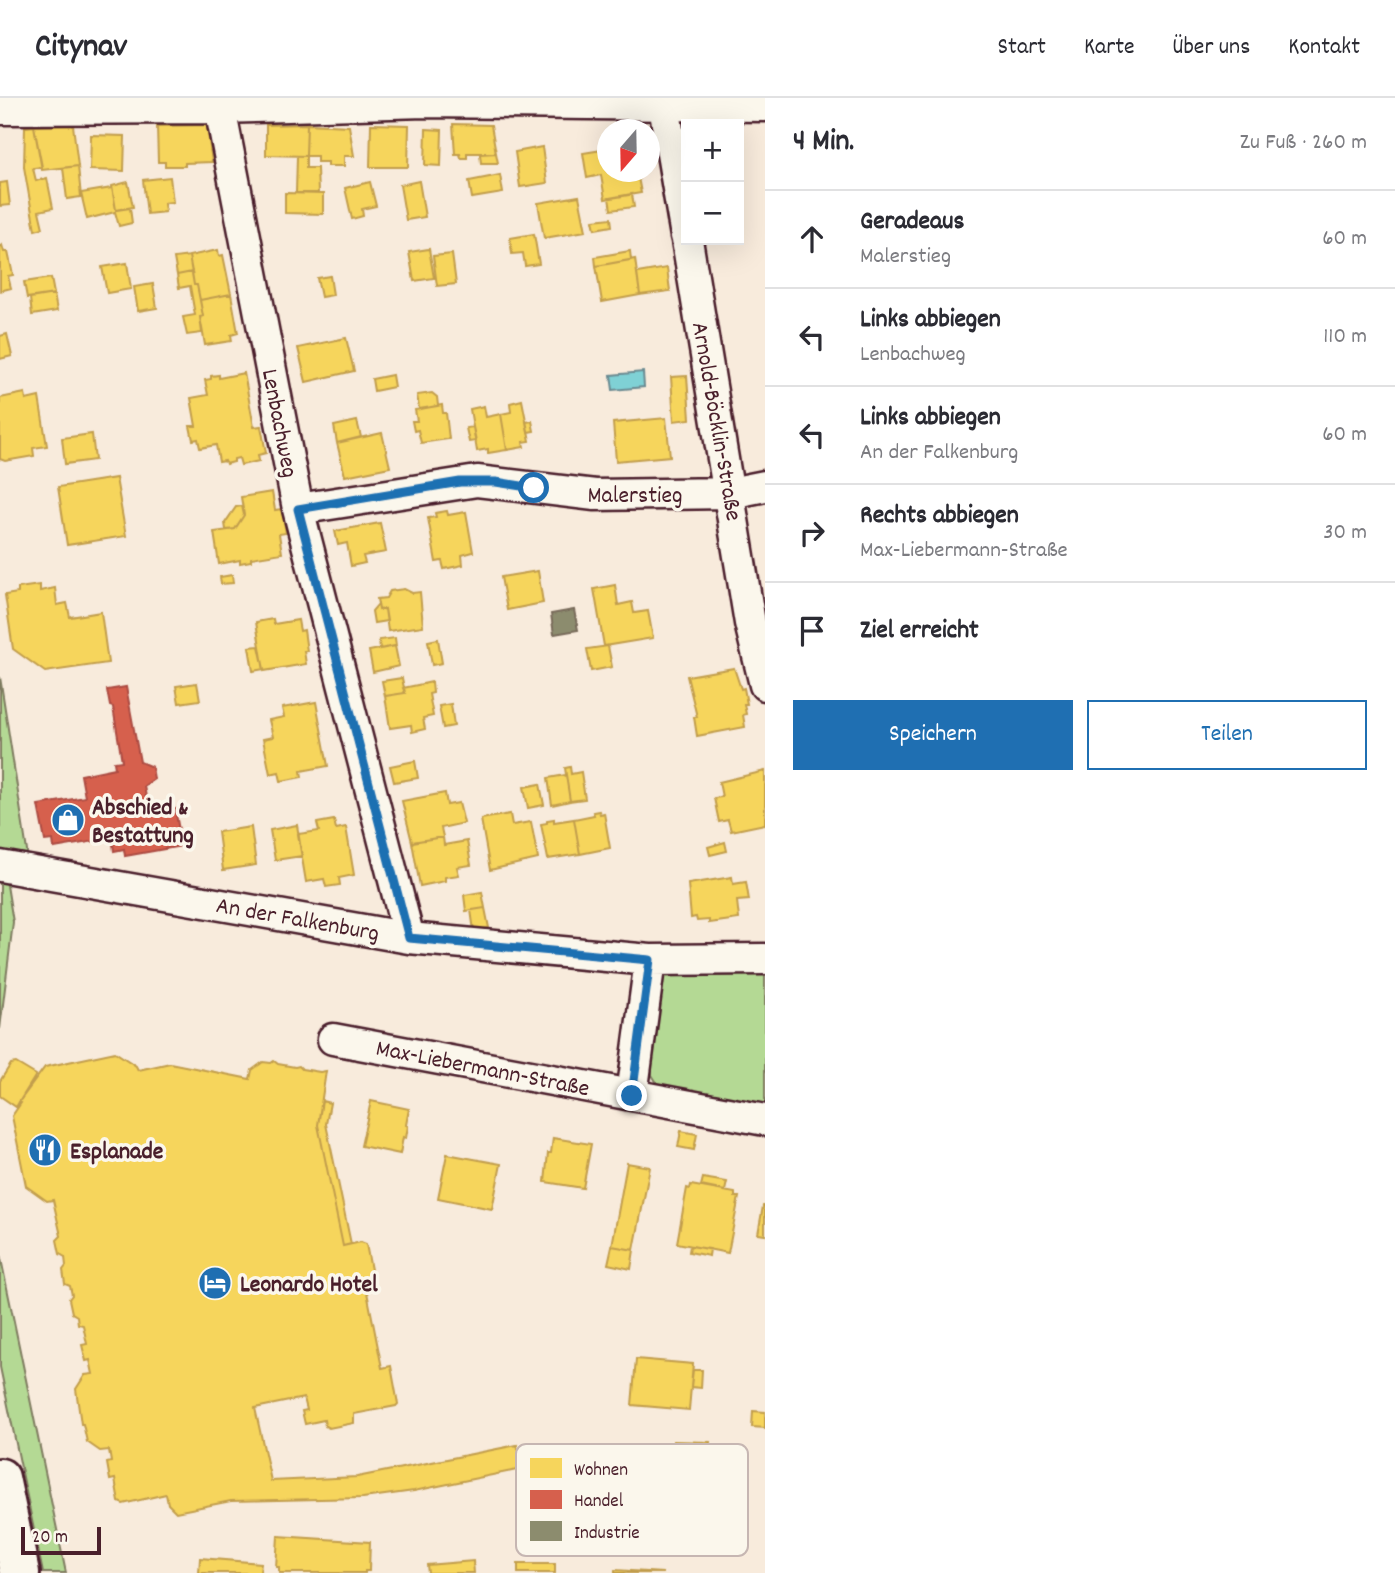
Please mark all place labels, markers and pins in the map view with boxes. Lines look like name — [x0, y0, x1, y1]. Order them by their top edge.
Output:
place label: Abschied & Bestattung — [92, 792, 194, 854]
shop icon: Abschied & Bestattung — [49, 801, 87, 839]
restaurant icon: Esplanade — [26, 1131, 64, 1169]
place label: Esplanade — [70, 1136, 164, 1170]
hotel icon: Leonardo Hotel — [196, 1264, 234, 1302]
place label: Leonardo Hotel — [240, 1269, 378, 1303]

